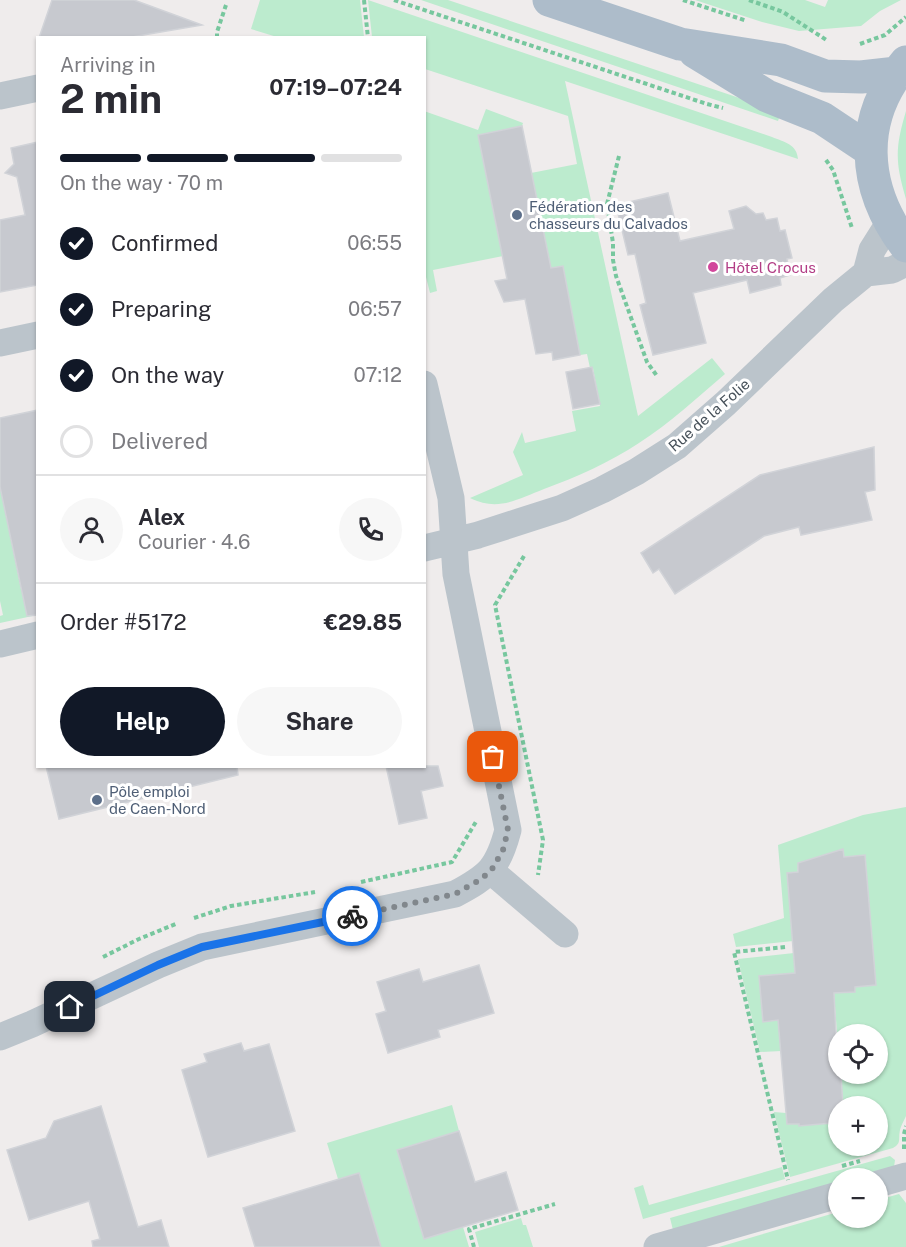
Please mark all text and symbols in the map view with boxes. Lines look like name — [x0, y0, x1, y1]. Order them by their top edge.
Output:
text: Arriving in — [60, 53, 155, 77]
text: 07:19–07:24 — [269, 74, 402, 100]
text: 2 min — [60, 76, 162, 122]
text: On the way · 70 m — [60, 171, 223, 195]
place label: Fédération des chasseurs du Calvados — [529, 198, 688, 232]
marker: Fédération des chasseurs du Calvados — [510, 208, 524, 222]
icon: check — [60, 227, 93, 260]
text: Confirmed — [111, 230, 218, 256]
text: 06:55 — [347, 231, 402, 255]
place label: Hôtel Crocus — [725, 259, 816, 276]
marker: Hôtel Crocus — [706, 260, 720, 274]
icon: check — [60, 293, 93, 326]
text: Preparing — [111, 296, 212, 322]
text: 06:57 — [348, 297, 402, 321]
icon: check — [60, 359, 93, 392]
text: On the way — [111, 362, 224, 388]
text: 07:12 — [354, 363, 402, 387]
street label: Rue de la Folie — [665, 375, 753, 455]
text: Delivered — [111, 428, 208, 454]
button: person — [60, 498, 123, 561]
button: phone — [339, 498, 402, 561]
text: Alex — [138, 504, 185, 530]
text: Courier · 4.6 — [138, 530, 250, 554]
text: Order #5172 — [60, 609, 187, 635]
text: €29.85 — [324, 609, 402, 635]
button: Help — [60, 687, 225, 756]
button: Share — [237, 687, 402, 756]
pin — [467, 731, 518, 782]
icon: bag — [476, 740, 509, 773]
place label: Pôle emploi de Caen-Nord — [109, 783, 206, 817]
marker: Pôle emploi de Caen-Nord — [90, 793, 104, 807]
courier — [322, 886, 382, 946]
icon: bike — [336, 900, 369, 933]
pin — [44, 981, 95, 1032]
icon: home — [53, 990, 86, 1023]
map controls — [828, 1024, 888, 1228]
button: locate — [828, 1024, 888, 1084]
button: + — [828, 1096, 888, 1156]
button: − — [828, 1168, 888, 1228]

